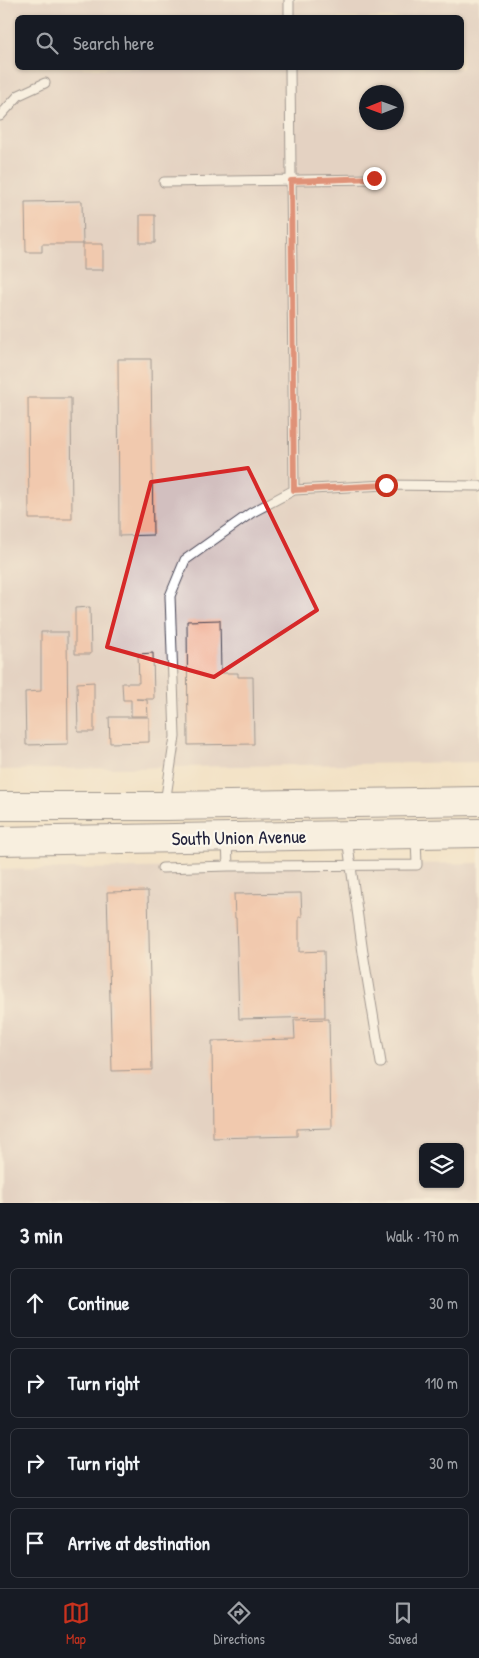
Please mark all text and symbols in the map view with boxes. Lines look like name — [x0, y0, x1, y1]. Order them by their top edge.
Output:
search box — [15, 15, 464, 70]
icon: search — [33, 29, 61, 57]
text: Search here — [73, 30, 154, 56]
north arrow — [359, 85, 404, 130]
route end — [363, 167, 386, 190]
route start — [375, 474, 398, 497]
street label: South Union Avenue — [171, 823, 307, 851]
map controls — [419, 1143, 464, 1188]
button: layers — [419, 1143, 464, 1188]
text: 3 min — [20, 1221, 63, 1250]
text: Walk · 170 m — [386, 1225, 459, 1247]
icon: ahead — [21, 1289, 49, 1317]
text: Continue — [68, 1290, 129, 1316]
text: 30 m — [429, 1292, 458, 1314]
icon: right — [21, 1369, 49, 1397]
text: Turn right — [68, 1370, 139, 1396]
text: 110 m — [425, 1372, 458, 1394]
icon: right — [21, 1449, 49, 1477]
text: Turn right — [68, 1450, 139, 1476]
text: 30 m — [429, 1452, 458, 1474]
icon: arrive — [21, 1529, 49, 1557]
text: Arrive at destination — [68, 1530, 210, 1556]
tab: Map — [62, 1599, 90, 1648]
tab: Directions — [213, 1599, 265, 1648]
tab: Saved — [389, 1599, 417, 1648]

